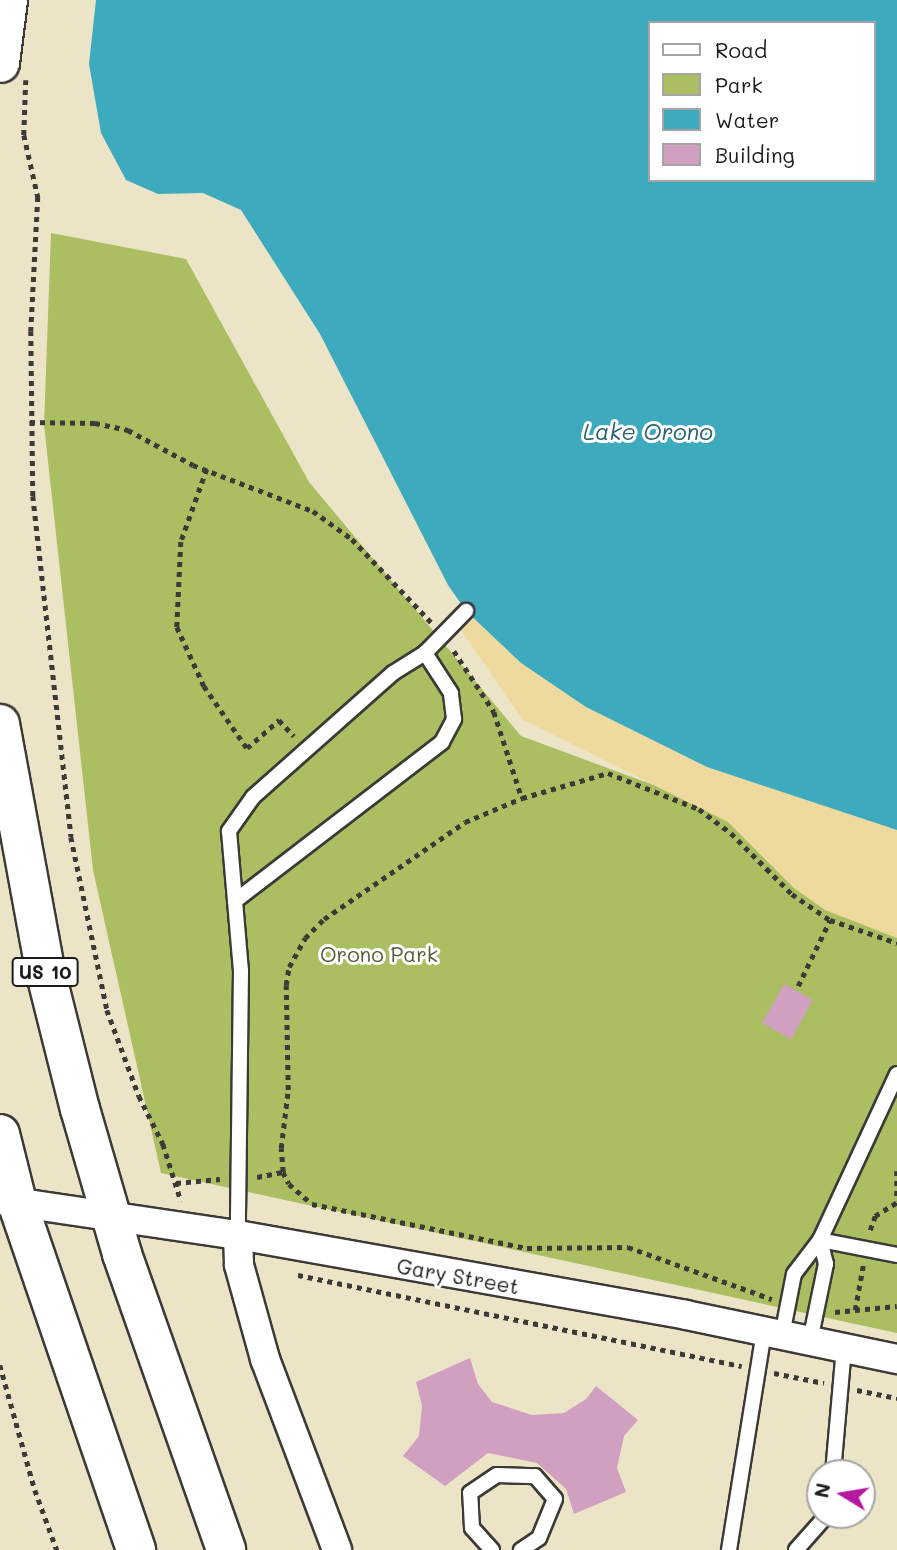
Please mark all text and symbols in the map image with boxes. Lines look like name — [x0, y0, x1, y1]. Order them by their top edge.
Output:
legend — [648, 21, 876, 182]
text: Road — [715, 36, 767, 63]
text: Park — [715, 71, 763, 98]
text: Water — [715, 106, 779, 133]
text: Building — [715, 141, 795, 168]
water label: Lake Orono — [583, 417, 713, 445]
park label: Orono Park — [320, 941, 438, 967]
road number: US 10 — [10, 956, 80, 988]
street label: Gary Street — [395, 1253, 521, 1299]
north arrow — [806, 1459, 876, 1529]
text: N — [808, 1481, 836, 1500]

